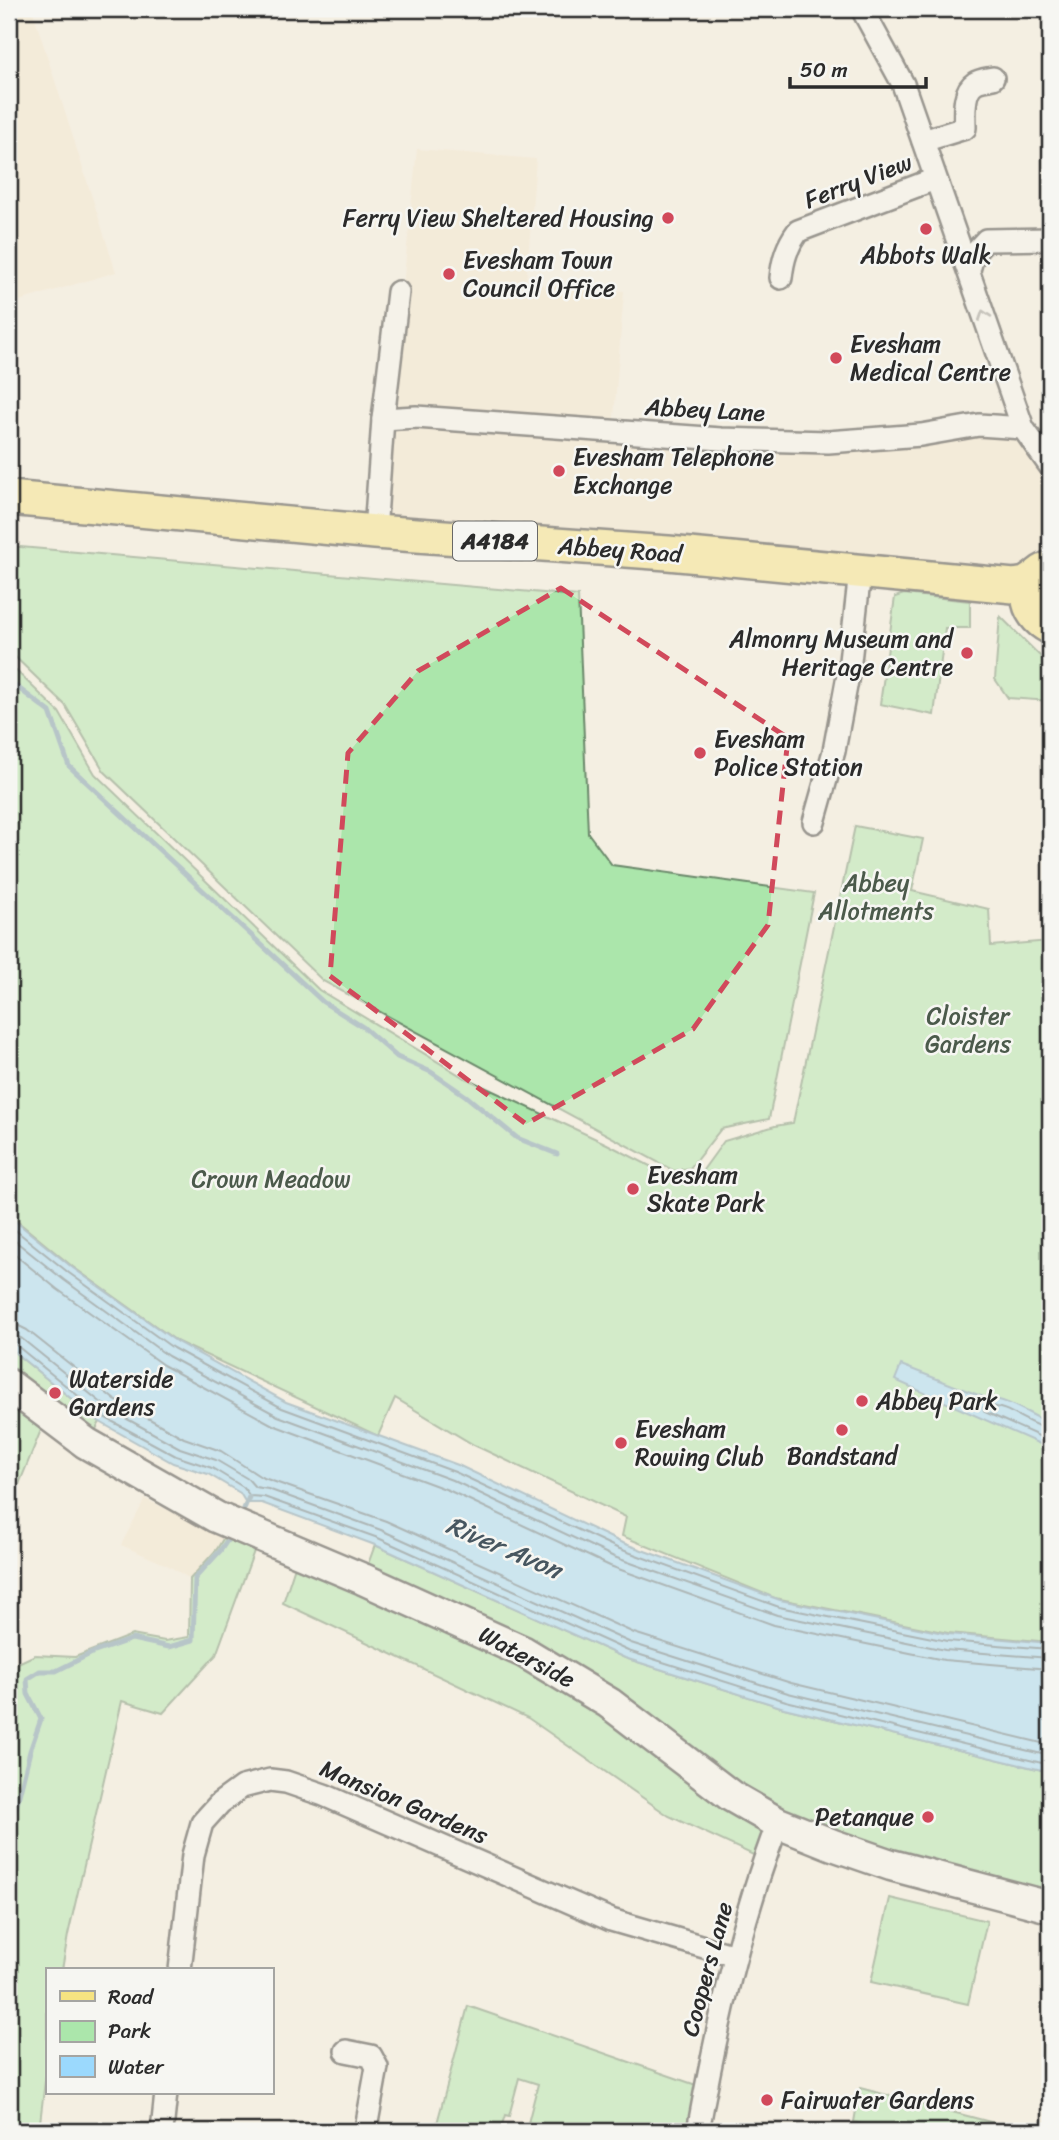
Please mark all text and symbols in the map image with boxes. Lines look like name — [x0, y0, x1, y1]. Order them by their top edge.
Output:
scale bar — [790, 46, 926, 90]
text: 50 m — [800, 51, 848, 89]
street label: Ferry View — [798, 141, 919, 221]
place label: Ferry View Sheltered Housing — [343, 197, 654, 239]
marker: Ferry View Sheltered Housing — [660, 210, 676, 226]
marker: Abbots Walk — [918, 221, 934, 237]
place label: Abbots Walk — [859, 234, 992, 276]
place label: Evesham Town Council Office — [463, 239, 615, 309]
marker: Evesham Town Council Office — [441, 266, 457, 282]
one-way arrow — [978, 309, 992, 321]
place label: Evesham Medical Centre — [850, 323, 1011, 393]
marker: Evesham Medical Centre — [828, 350, 844, 366]
street label: Abbey Lane — [643, 386, 767, 434]
place label: Evesham Telephone Exchange — [573, 436, 774, 506]
marker: Evesham Telephone Exchange — [551, 463, 567, 479]
road number: A4184 — [453, 522, 537, 561]
street label: Abbey Road — [556, 525, 686, 575]
place label: Almonry Museum and Heritage Centre — [728, 618, 954, 688]
marker: Almonry Museum and Heritage Centre — [959, 645, 975, 661]
place label: Evesham Police Station — [714, 718, 863, 788]
marker: Evesham Police Station — [692, 745, 708, 761]
park label: Abbey Allotments — [817, 862, 935, 932]
park label: Cloister Gardens — [925, 995, 1012, 1065]
place label: Evesham Skate Park — [647, 1154, 765, 1224]
park label: Crown Meadow — [191, 1158, 351, 1200]
marker: Evesham Skate Park — [625, 1181, 641, 1197]
place label: Waterside Gardens — [69, 1358, 174, 1428]
place label: Abbey Park — [875, 1380, 998, 1422]
marker: Waterside Gardens — [47, 1385, 63, 1401]
marker: Abbey Park — [854, 1393, 870, 1409]
place label: Evesham Rowing Club — [635, 1408, 764, 1478]
marker: Bandstand — [834, 1422, 850, 1438]
marker: Evesham Rowing Club — [613, 1435, 629, 1451]
place label: Bandstand — [787, 1435, 899, 1477]
water label: River Avon — [439, 1502, 572, 1593]
street label: Waterside — [471, 1614, 583, 1700]
street label: Mansion Gardens — [313, 1748, 496, 1857]
place label: Petanque — [815, 1796, 914, 1838]
marker: Petanque — [920, 1809, 936, 1825]
street label: Coopers Lane — [669, 1897, 745, 2041]
legend — [46, 1968, 273, 2094]
text: Road — [108, 1978, 155, 2016]
text: Park — [108, 2012, 151, 2050]
text: Water — [108, 2048, 165, 2086]
place label: Fairwater Gardens — [781, 2079, 974, 2121]
marker: Fairwater Gardens — [759, 2092, 775, 2108]

